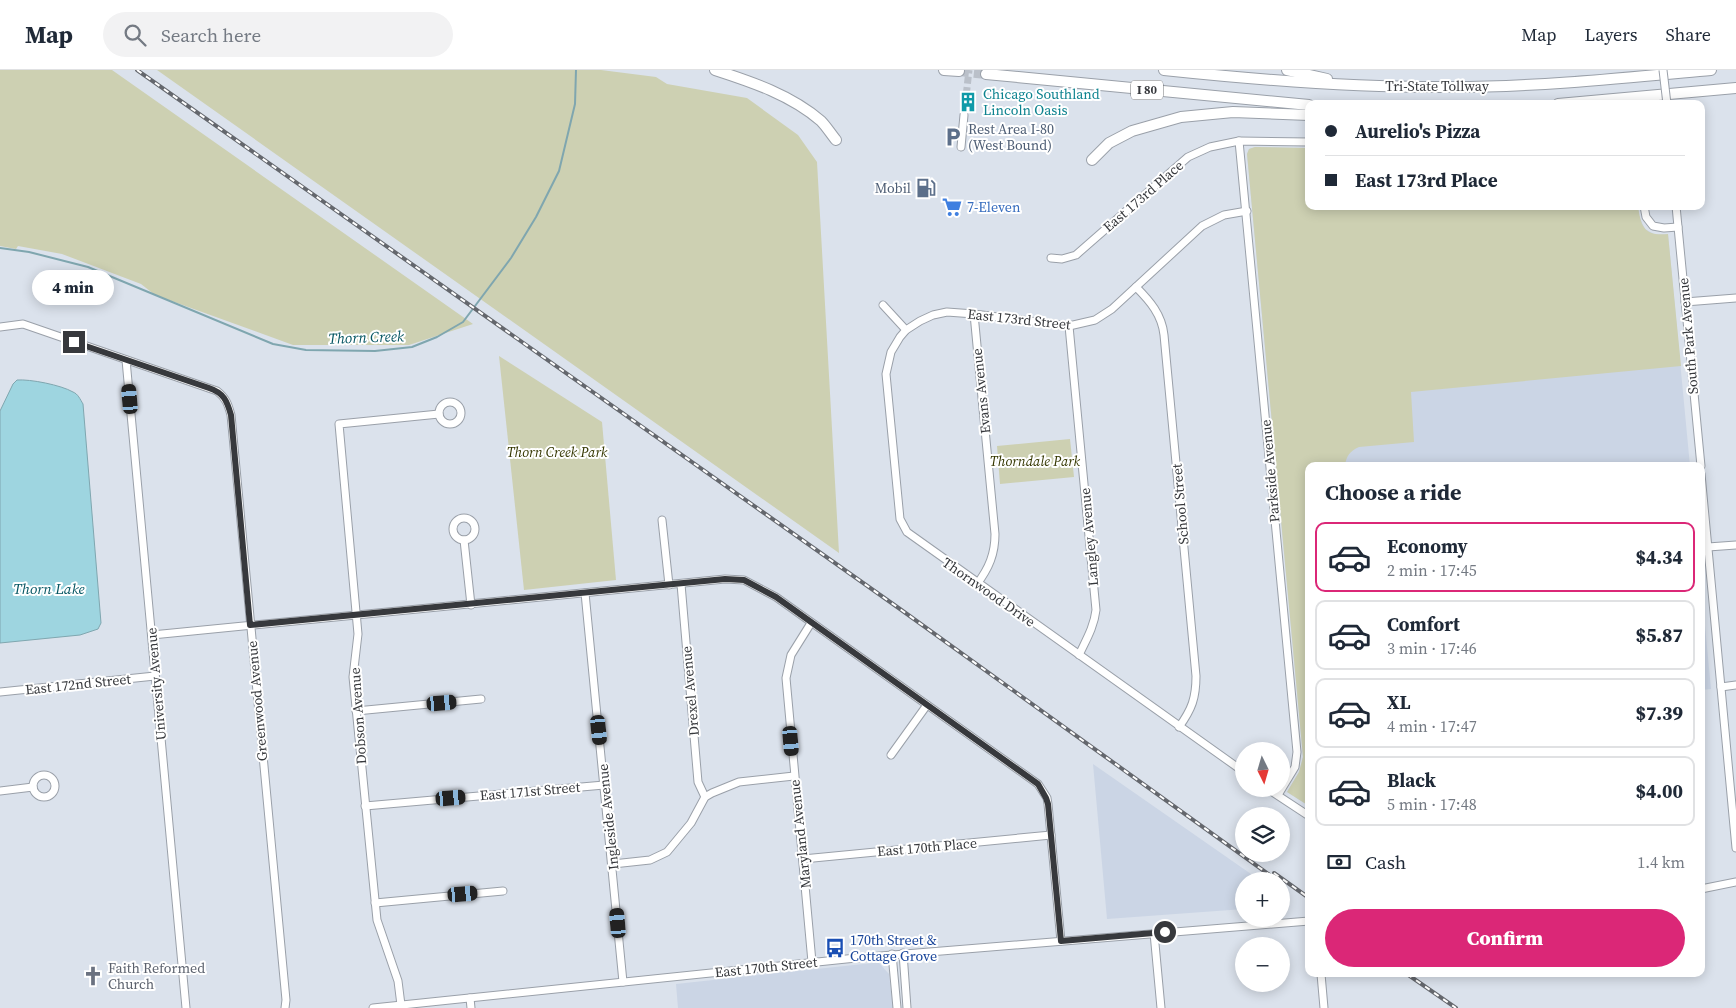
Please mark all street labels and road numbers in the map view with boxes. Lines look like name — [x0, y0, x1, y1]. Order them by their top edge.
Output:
street label: Tri-State Tollway — [1385, 76, 1490, 96]
road number: I 80 — [1131, 80, 1163, 100]
street label: East 173rd Place — [1098, 155, 1188, 237]
street label: South Park Avenue — [1673, 277, 1703, 395]
street label: East 173rd Street — [966, 304, 1072, 334]
street label: Evans Avenue — [967, 347, 995, 435]
street label: Parkside Avenue — [1256, 419, 1284, 523]
street label: School Street — [1166, 462, 1193, 545]
street label: Langley Avenue — [1075, 487, 1103, 587]
street label: Thornwood Drive — [938, 552, 1040, 632]
street label: University Avenue — [141, 627, 171, 741]
street label: Greenwood Avenue — [242, 640, 272, 762]
street label: Drexel Avenue — [676, 645, 704, 737]
street label: Dobson Avenue — [345, 667, 371, 765]
street label: East 172nd Street — [24, 668, 132, 700]
street label: Ingleside Avenue — [592, 763, 624, 871]
street label: East 171st Street — [479, 777, 581, 805]
street label: Maryland Avenue — [784, 779, 816, 889]
street label: East 170th Place — [876, 833, 978, 861]
street label: East 170th Street — [714, 952, 819, 982]

